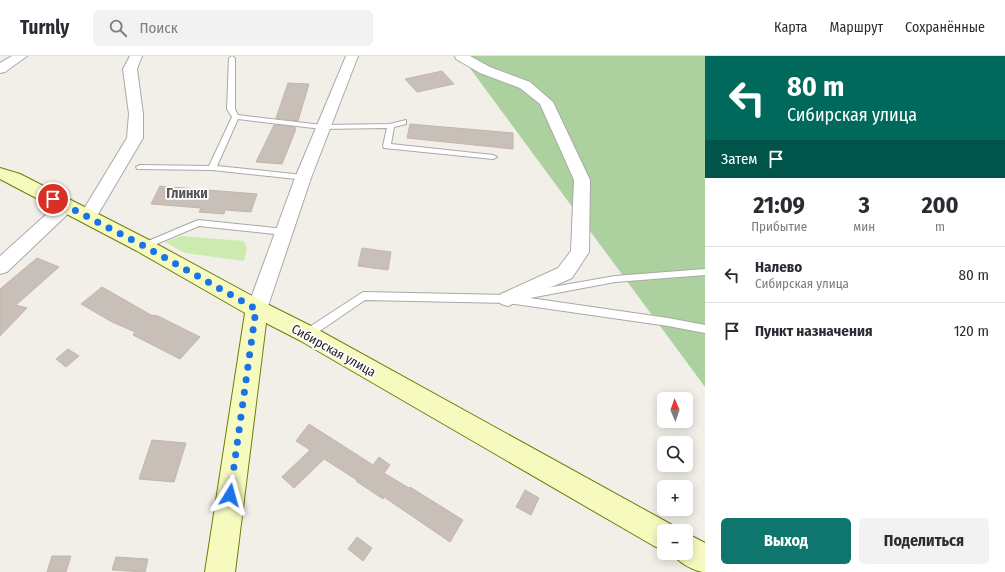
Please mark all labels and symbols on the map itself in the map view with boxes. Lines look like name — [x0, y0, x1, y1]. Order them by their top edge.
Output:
pin — [36, 182, 70, 216]
district label: Глинки — [166, 185, 208, 202]
street label: Сибирская улица — [289, 321, 378, 380]
north arrow — [657, 392, 693, 428]
position arrow — [209, 474, 251, 516]

